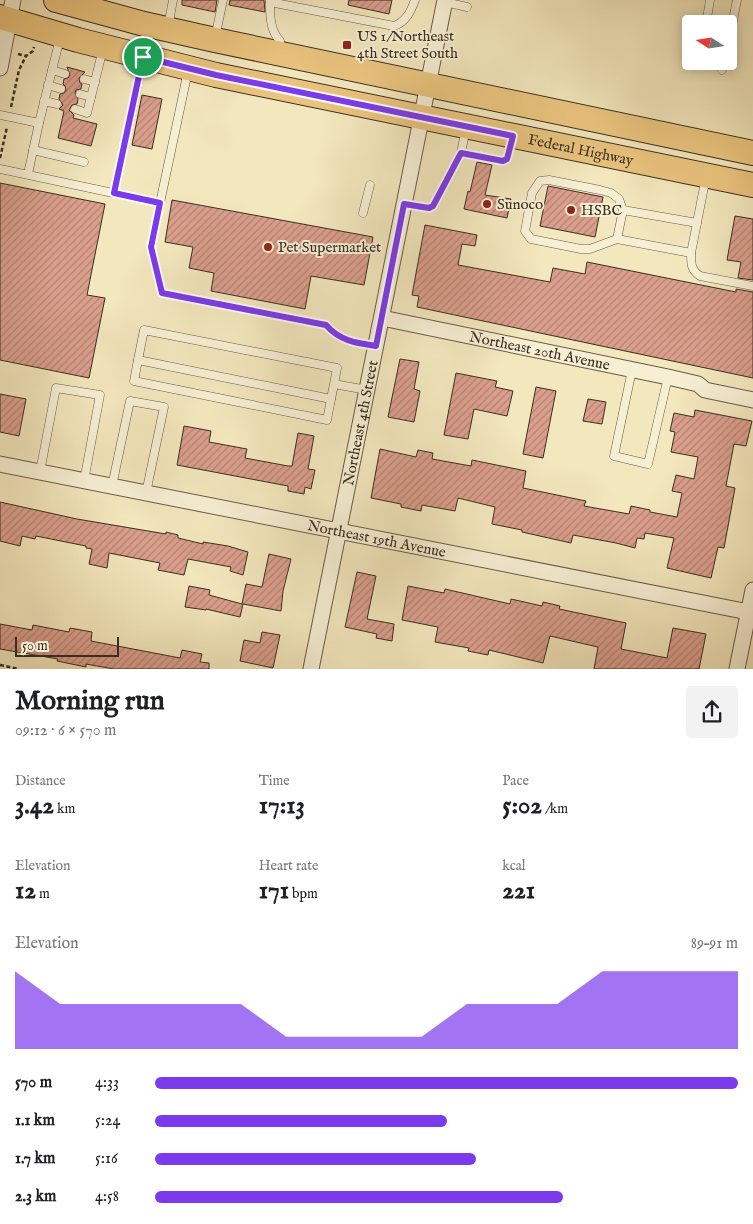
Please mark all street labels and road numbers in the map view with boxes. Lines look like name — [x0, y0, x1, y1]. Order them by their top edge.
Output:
street label: Federal Highway — [526, 130, 636, 170]
street label: Northeast 20th Avenue — [468, 327, 612, 374]
street label: Northeast 4th Street — [338, 359, 382, 487]
street label: Northeast 19th Avenue — [306, 516, 448, 562]

